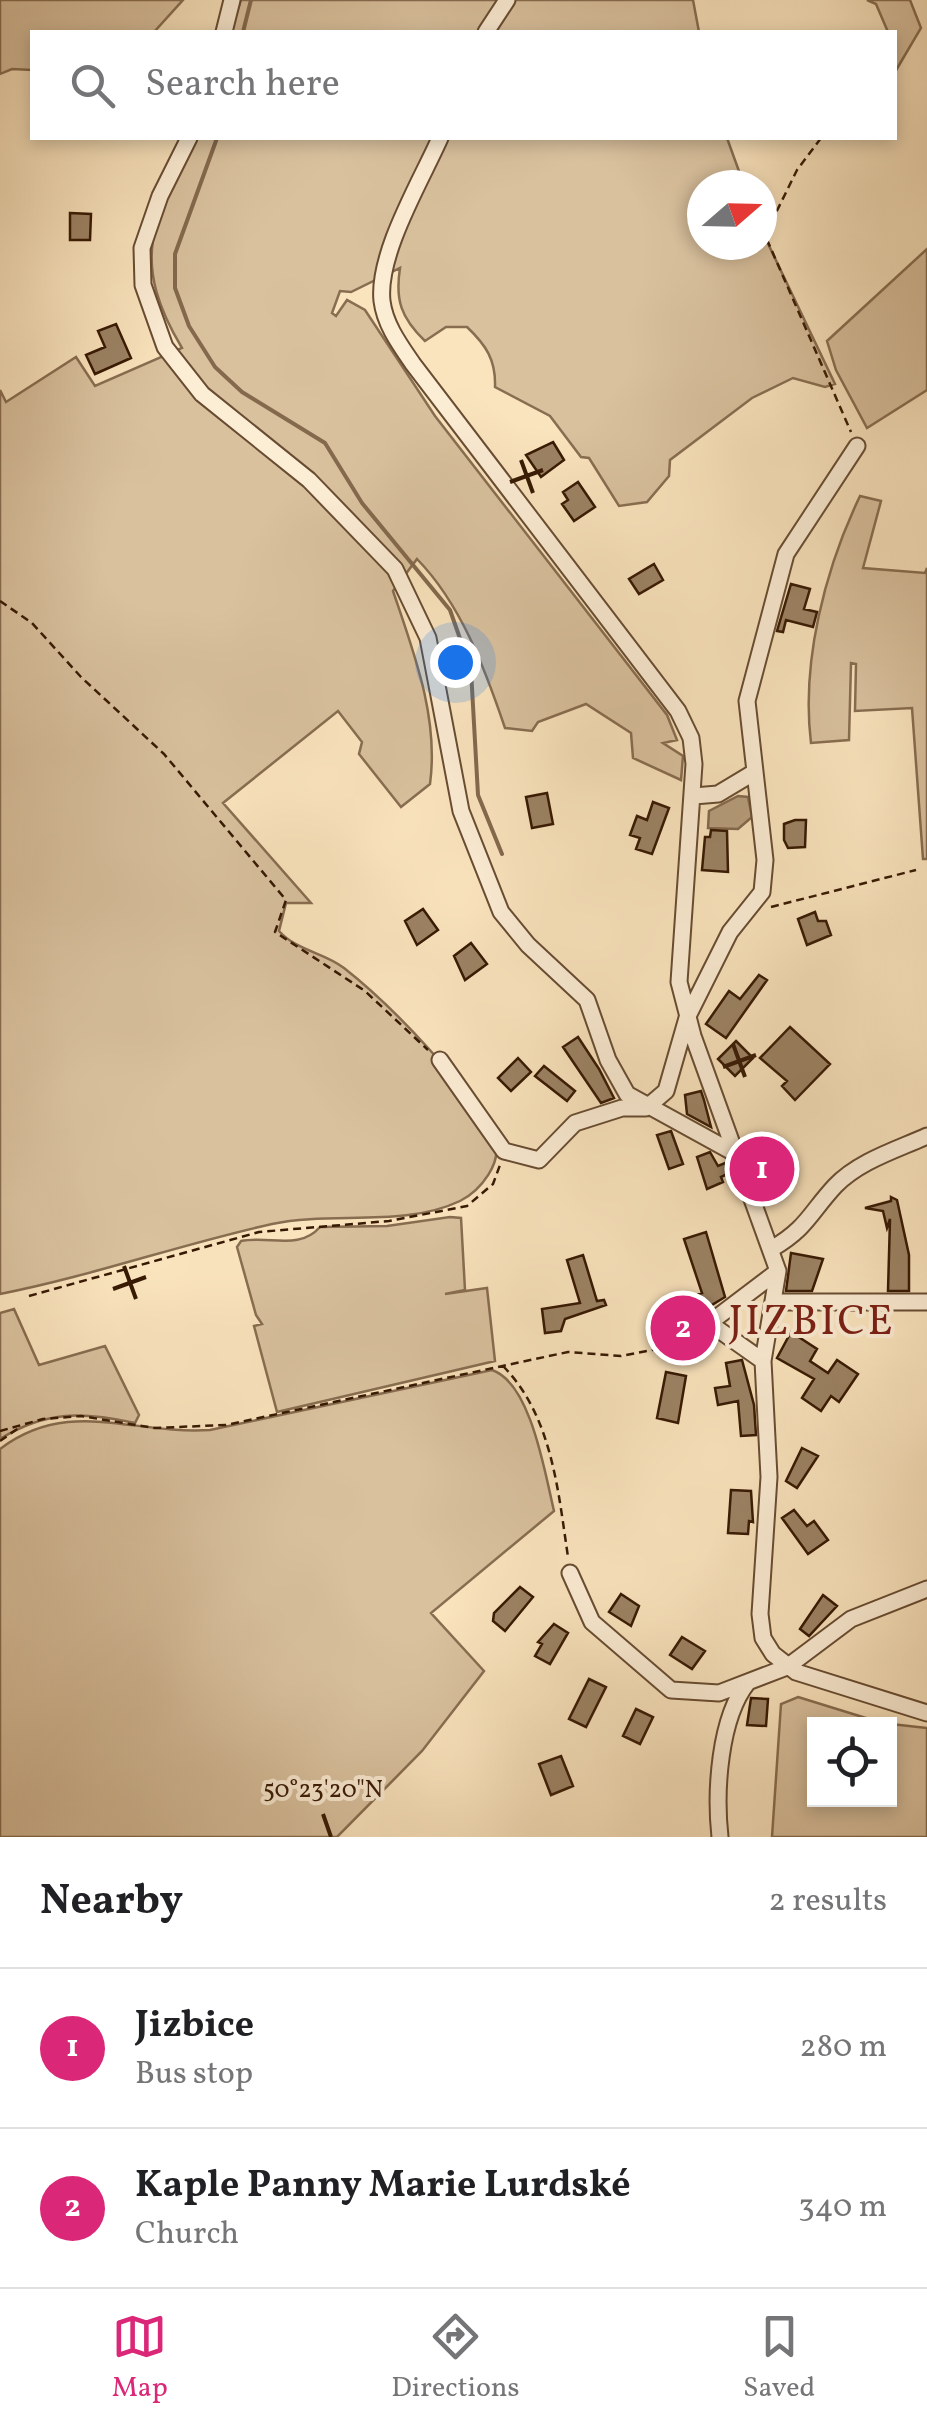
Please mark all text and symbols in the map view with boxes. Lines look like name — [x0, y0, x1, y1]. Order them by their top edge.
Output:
search box — [30, 30, 897, 140]
icon: search — [65, 58, 120, 113]
text: Search here — [145, 59, 340, 112]
north arrow — [687, 170, 777, 260]
your location — [430, 637, 481, 688]
pin: 1 — [730, 1132, 794, 1206]
pin: 2 — [650, 1290, 716, 1366]
district label: JIZBICE — [729, 1294, 895, 1353]
map controls — [807, 1717, 897, 1807]
button: locate — [807, 1717, 897, 1807]
text: 50°23'20"N — [263, 1773, 383, 1808]
text: Nearby — [40, 1873, 183, 1932]
text: 2 results — [769, 1880, 887, 1924]
text: Jizbice — [135, 2000, 254, 2053]
text: 1 — [66, 2026, 79, 2070]
text: 280 m — [800, 2026, 887, 2070]
text: Bus stop — [135, 2053, 253, 2097]
text: Kaple Panny Marie Lurdské — [135, 2160, 631, 2213]
text: 2 — [64, 2186, 81, 2230]
text: 340 m — [798, 2186, 887, 2230]
text: Church — [135, 2213, 239, 2257]
tab: Map — [112, 2309, 168, 2408]
tab: Directions — [391, 2309, 520, 2408]
tab: Saved — [743, 2309, 815, 2408]

